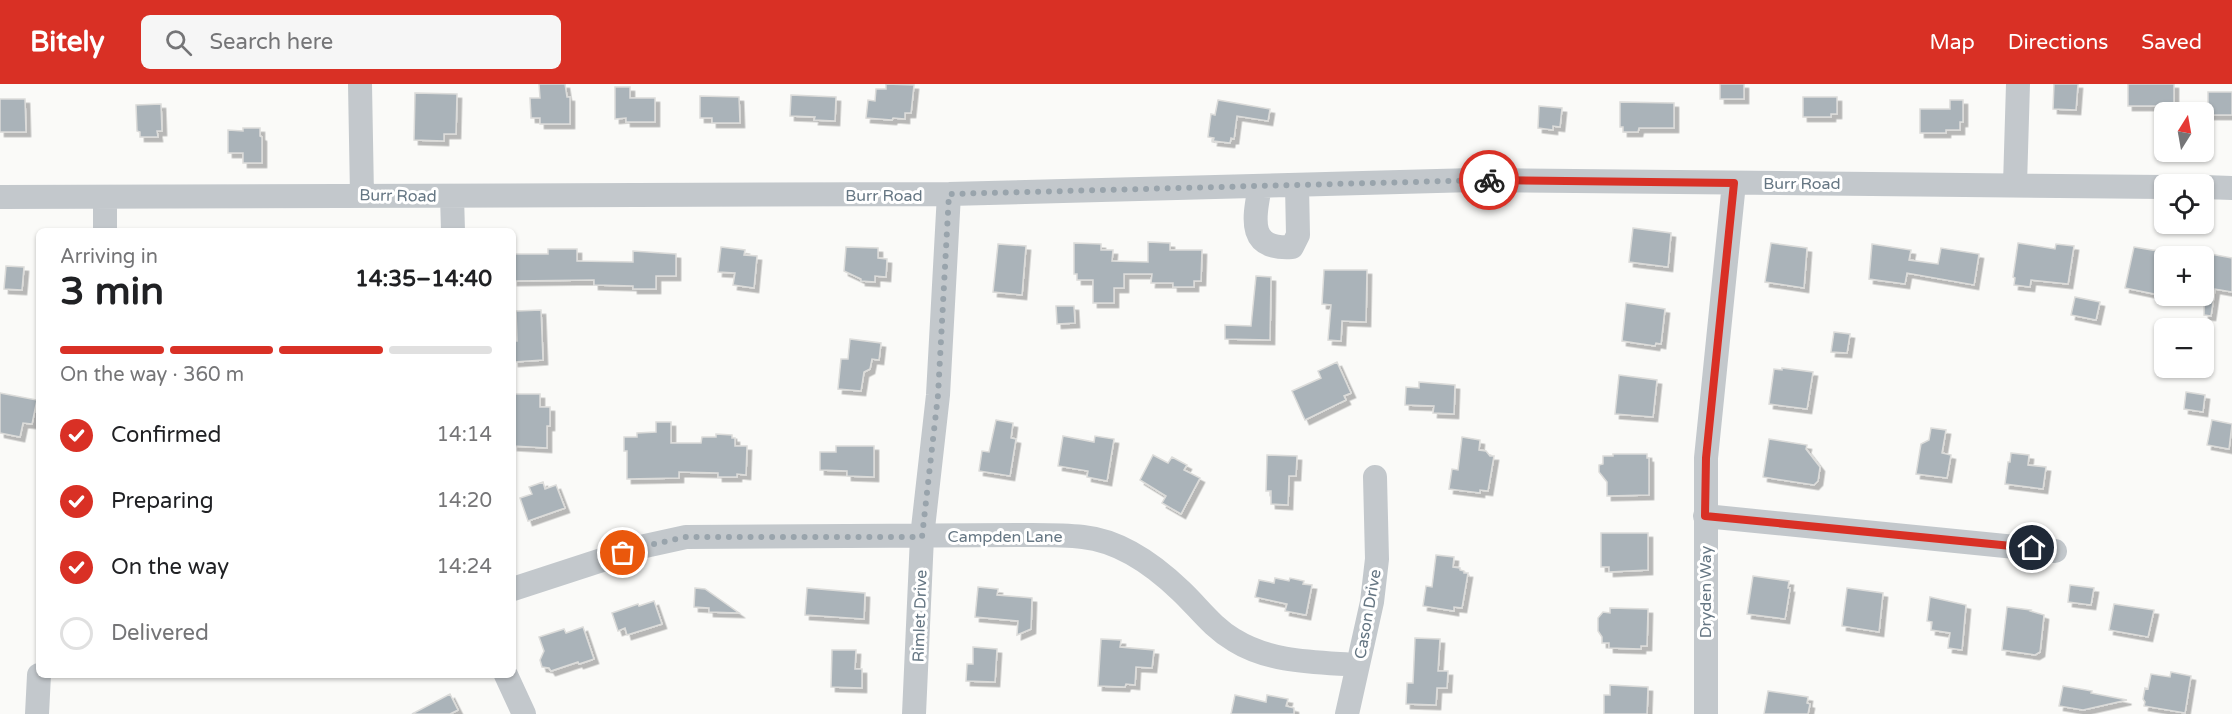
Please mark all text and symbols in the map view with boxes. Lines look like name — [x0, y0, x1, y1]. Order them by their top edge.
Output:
search box — [141, 15, 561, 69]
text: Bitely — [30, 25, 105, 59]
icon: search — [162, 26, 195, 59]
text: Search here — [210, 29, 333, 55]
text: Map — [1929, 30, 1975, 55]
text: Directions — [2008, 30, 2108, 55]
text: Saved — [2141, 30, 2202, 55]
north arrow — [2154, 102, 2214, 162]
map controls — [2154, 102, 2214, 378]
courier — [1459, 150, 1519, 210]
icon: bike — [1473, 164, 1506, 197]
street label: Burr Road — [1763, 174, 1841, 194]
button: locate — [2154, 174, 2214, 234]
street label: Burr Road — [359, 185, 437, 207]
street label: Burr Road — [845, 186, 923, 206]
text: Arriving in — [60, 245, 158, 269]
button: + — [2154, 246, 2214, 306]
text: 14:35–14:40 — [355, 266, 492, 292]
text: 3 min — [60, 268, 164, 315]
button: − — [2154, 318, 2214, 378]
text: On the way · 360 m — [60, 363, 244, 387]
icon: check — [60, 419, 93, 452]
text: Confirmed — [111, 422, 221, 448]
text: 14:14 — [437, 423, 492, 447]
icon: check — [60, 485, 93, 518]
text: Preparing — [111, 488, 214, 514]
text: 14:20 — [437, 489, 492, 513]
pin — [2006, 522, 2057, 573]
pin — [597, 527, 648, 578]
street label: Campden Lane — [948, 527, 1062, 547]
icon: home — [2015, 531, 2048, 564]
icon: bag — [606, 536, 639, 569]
street label: Dryden Way — [1696, 545, 1716, 638]
icon: check — [60, 551, 93, 584]
text: On the way — [111, 554, 229, 580]
text: 14:24 — [437, 555, 492, 579]
street label: Cason Drive — [1350, 568, 1386, 661]
street label: Rimlet Drive — [908, 569, 932, 663]
text: Delivered — [111, 620, 209, 646]

